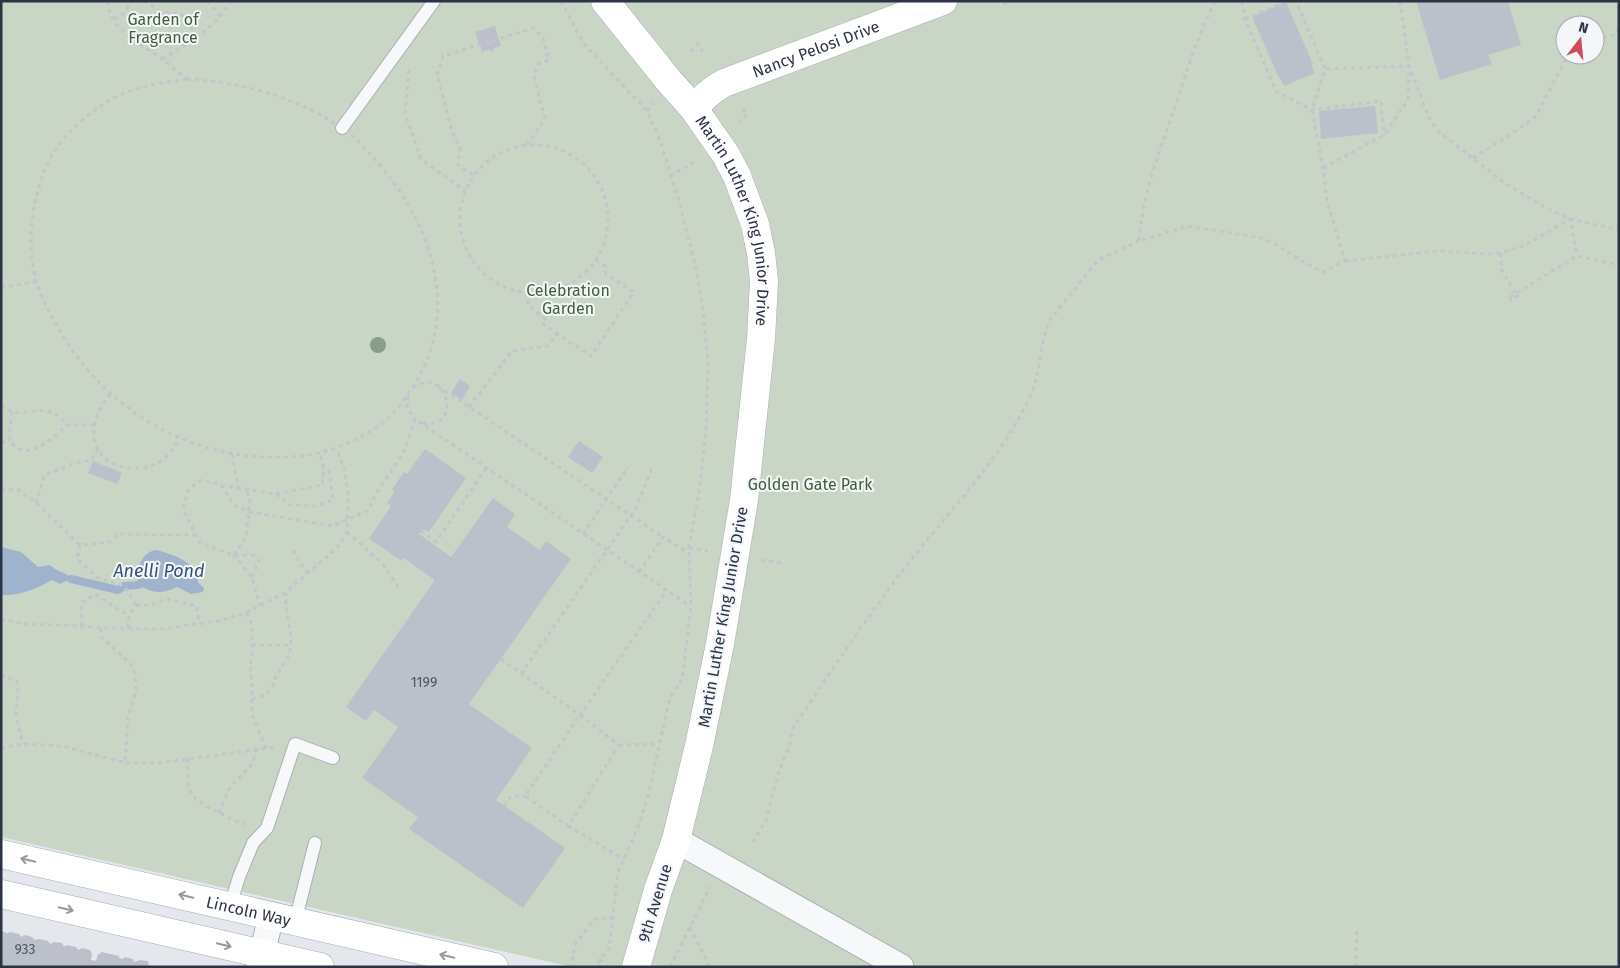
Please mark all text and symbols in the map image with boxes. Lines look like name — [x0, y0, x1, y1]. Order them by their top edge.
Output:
park label: Garden of Fragrance — [127, 10, 200, 47]
north arrow — [1555, 15, 1605, 65]
street label: Nancy Pelosi Drive — [750, 16, 882, 81]
text: N — [1577, 19, 1590, 37]
street label: Martin Luther King Junior Drive — [692, 112, 774, 327]
park label: Celebration Garden — [526, 281, 610, 318]
park label: Golden Gate Park — [748, 475, 873, 494]
street label: Martin Luther King Junior Drive — [694, 505, 752, 729]
water label: Anelli Pond — [112, 560, 205, 582]
house number: 1199 — [411, 674, 437, 691]
one-way arrow — [20, 855, 36, 864]
street label: 9th Avenue — [634, 862, 676, 944]
one-way arrow — [179, 891, 195, 900]
street label: Lincoln Way — [205, 892, 293, 930]
one-way arrow — [57, 905, 73, 914]
house number: 933 — [14, 941, 36, 958]
one-way arrow — [216, 941, 232, 950]
one-way arrow — [439, 951, 455, 960]

